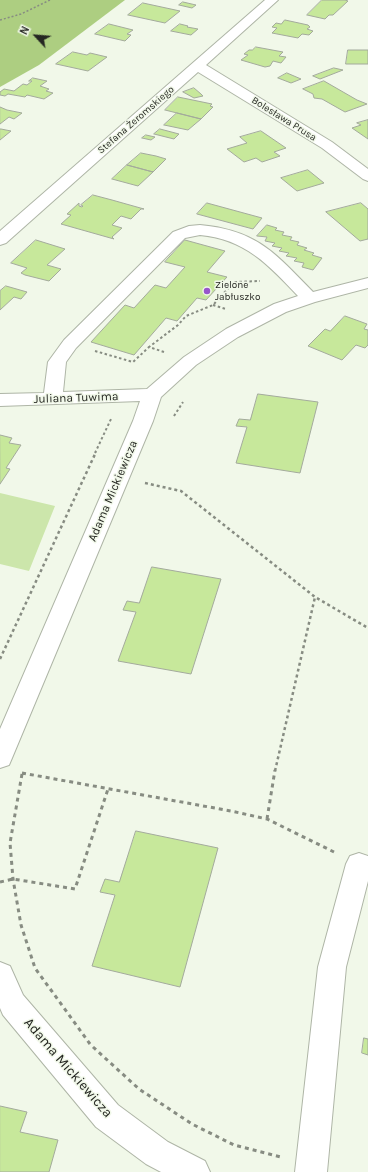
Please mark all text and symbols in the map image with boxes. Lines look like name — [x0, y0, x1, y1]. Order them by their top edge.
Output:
north arrow — [16, 16, 56, 56]
text: N — [17, 24, 32, 37]
street label: Stefana Żeromskiego — [95, 84, 177, 156]
street label: Bolesława Prusa — [249, 94, 319, 144]
place label: Zielone Jabłuszko — [215, 279, 260, 302]
marker: Zielone Jabłuszko — [202, 286, 212, 296]
street label: Juliana Tuwima — [33, 389, 119, 407]
street label: Adama Mickiewicza — [85, 438, 141, 544]
street label: Adama Mickiewicza — [20, 1015, 116, 1121]

